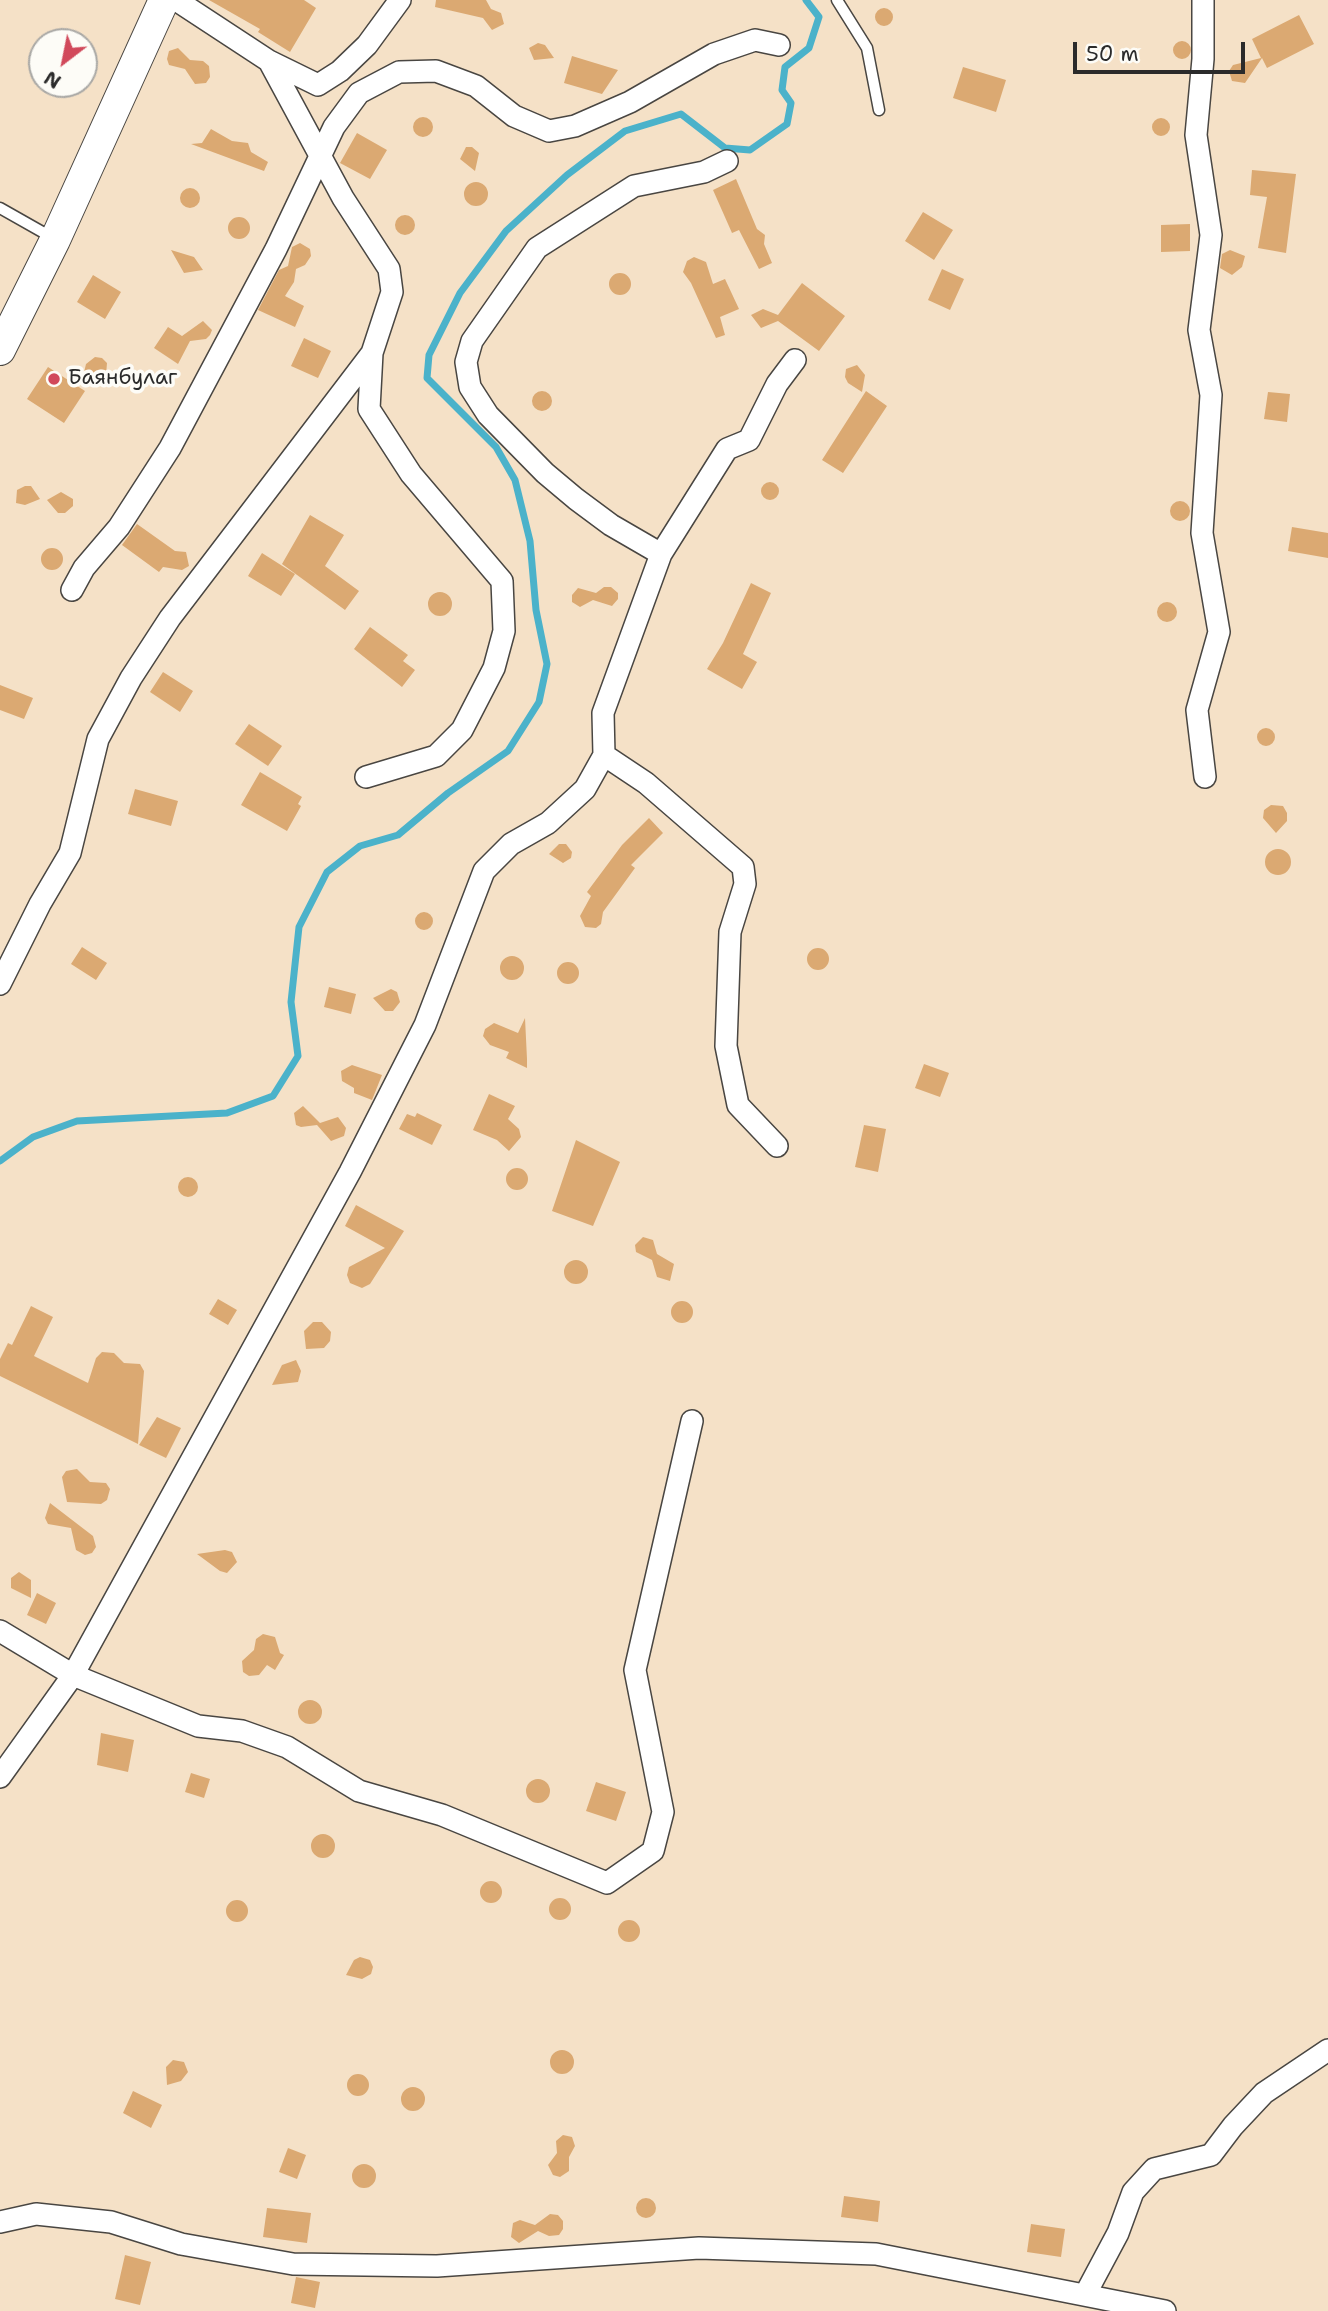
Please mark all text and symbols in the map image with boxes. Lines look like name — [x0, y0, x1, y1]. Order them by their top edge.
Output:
north arrow — [28, 28, 98, 98]
scale bar — [1076, 28, 1248, 72]
text: 50 m — [1086, 40, 1139, 68]
text: N — [40, 65, 66, 94]
place label: Баянбулаг — [68, 366, 177, 392]
marker: Баянбулаг — [46, 371, 62, 387]

